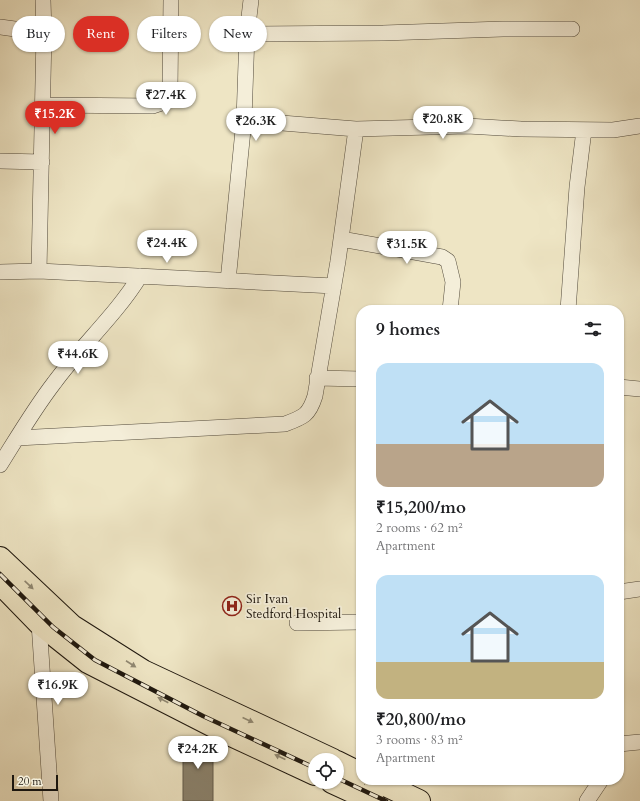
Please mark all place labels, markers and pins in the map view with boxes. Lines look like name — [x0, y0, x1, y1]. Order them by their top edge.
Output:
pin: ₹27.4K — [133, 82, 199, 116]
pin: ₹15.2K — [22, 101, 88, 135]
pin: ₹20.8K — [410, 106, 476, 140]
pin: ₹26.3K — [223, 108, 289, 142]
pin: ₹24.4K — [134, 230, 200, 264]
pin: ₹31.5K — [374, 231, 440, 265]
pin: ₹44.6K — [45, 341, 111, 375]
place label: Sir Ivan Stedford Hospital — [246, 590, 342, 623]
hospital icon: Sir Ivan Stedford Hospital — [221, 595, 243, 617]
pin: ₹16.9K — [25, 672, 91, 706]
pin: ₹24.2K — [165, 736, 231, 770]

